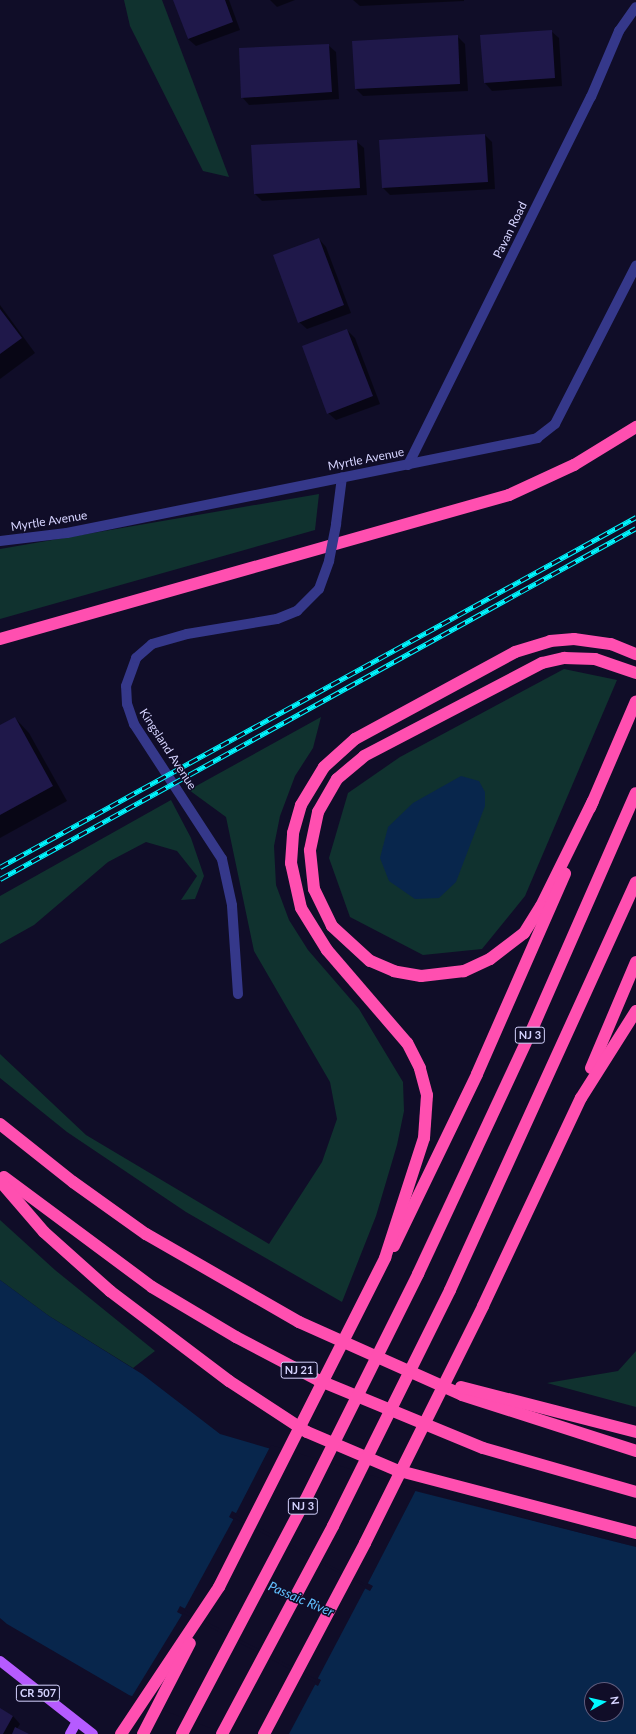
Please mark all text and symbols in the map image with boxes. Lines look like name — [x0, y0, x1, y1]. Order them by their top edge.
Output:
street label: Pavan Road — [490, 199, 530, 261]
street label: Myrtle Avenue — [326, 445, 406, 473]
street label: Myrtle Avenue — [9, 508, 89, 534]
street label: Kingsland Avenue — [136, 706, 200, 792]
road number: NJ 3 — [514, 1026, 546, 1044]
road number: NJ 21 — [280, 1361, 318, 1379]
road number: NJ 3 — [287, 1497, 319, 1515]
water label: Passaic River — [266, 1578, 336, 1620]
north arrow — [584, 1682, 624, 1722]
road number: CR 507 — [15, 1684, 61, 1702]
text: N — [608, 1695, 622, 1705]

